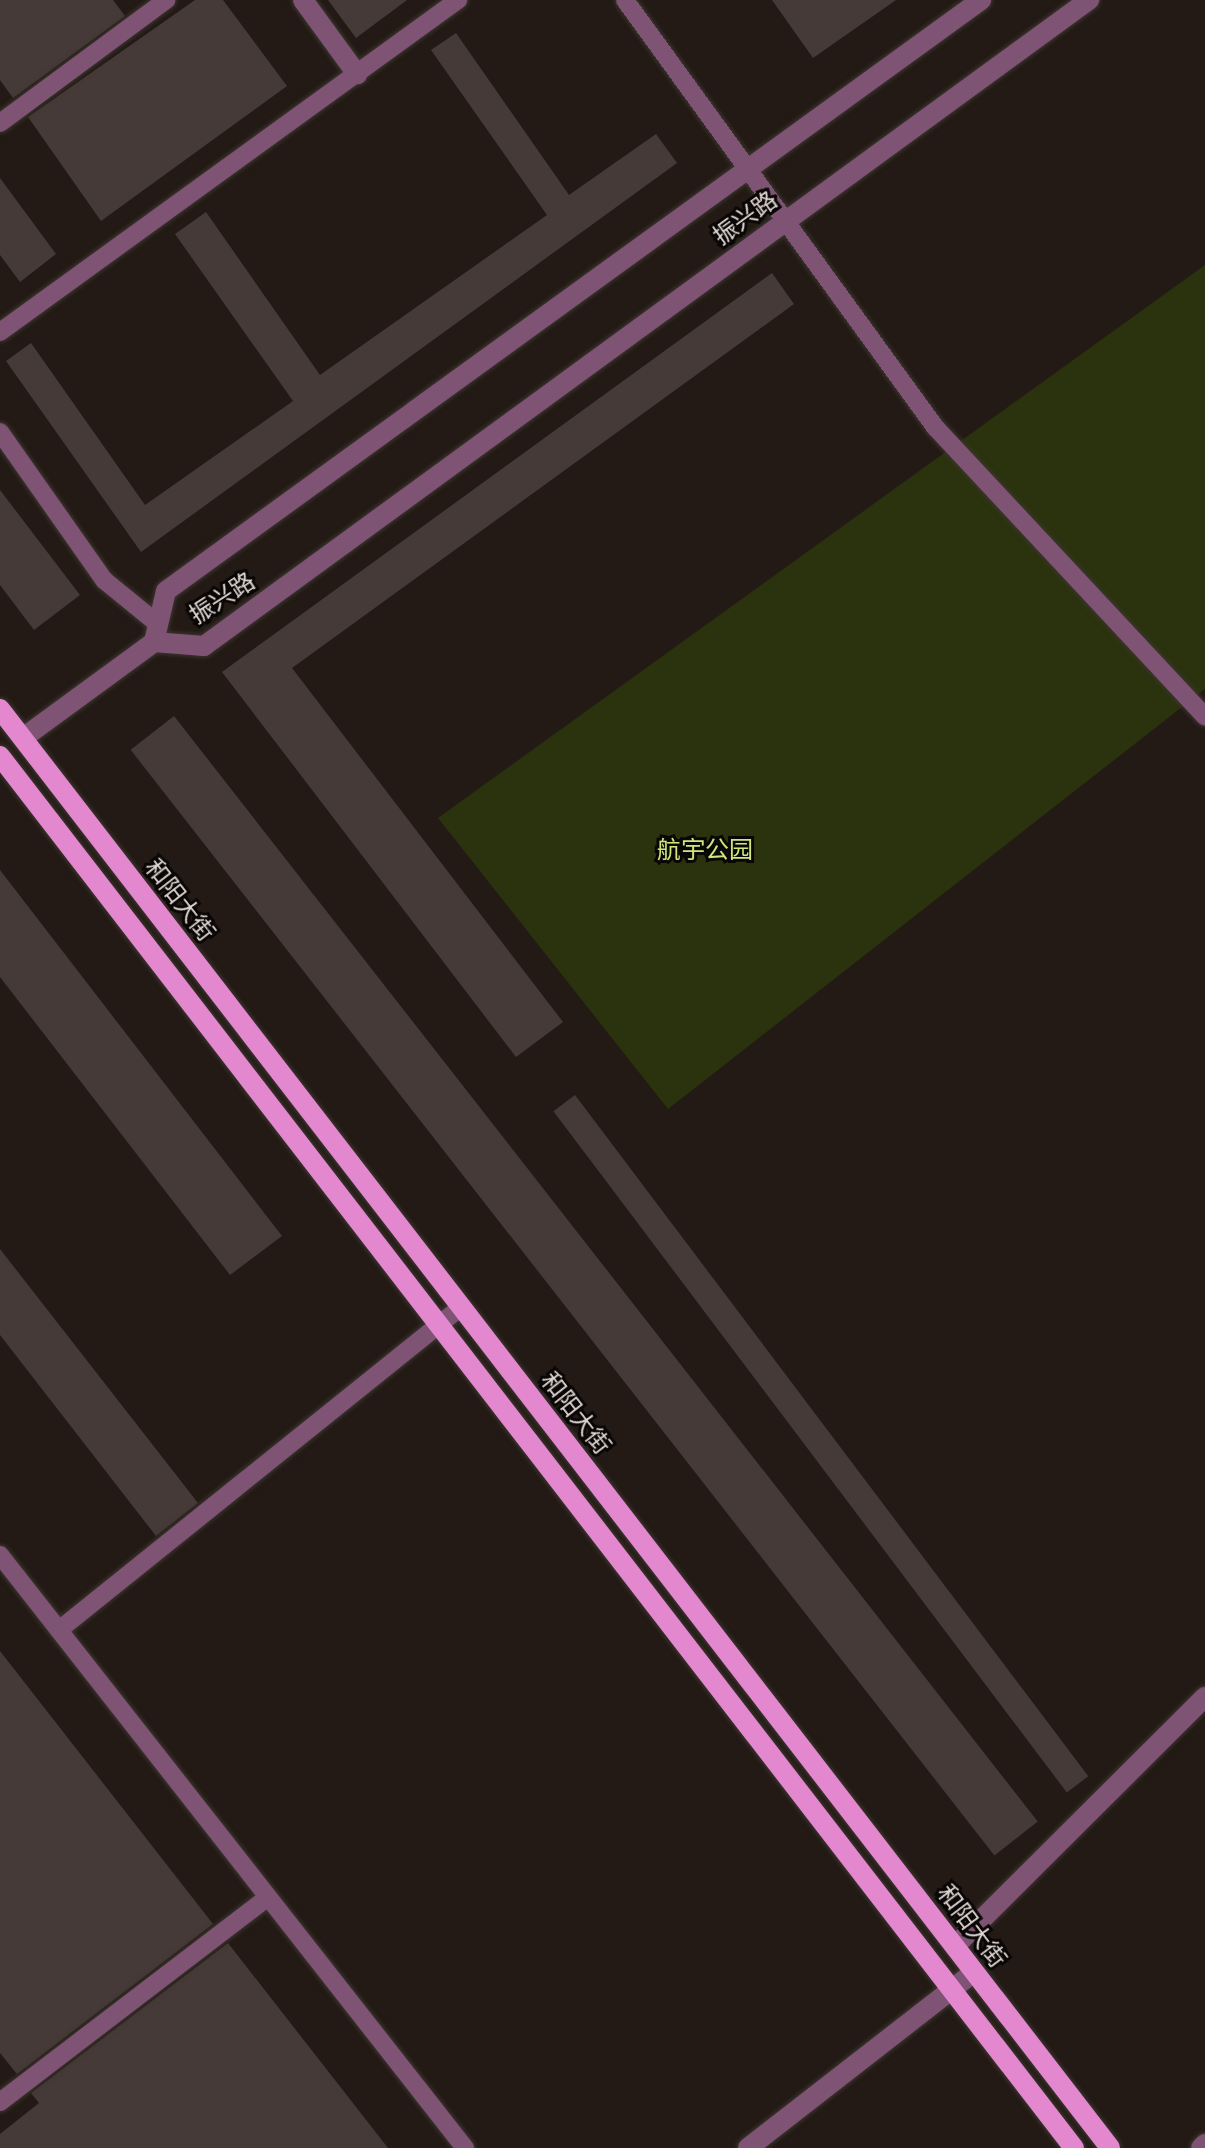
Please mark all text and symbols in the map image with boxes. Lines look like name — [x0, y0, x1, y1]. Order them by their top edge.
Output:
street label: 振兴路 — [707, 185, 783, 251]
street label: 振兴路 — [184, 566, 260, 630]
park label: 航宇公园 — [657, 836, 753, 864]
street label: 和阳大街 — [139, 853, 221, 947]
street label: 和阳大街 — [535, 1366, 617, 1460]
street label: 和阳大街 — [932, 1879, 1012, 1973]

